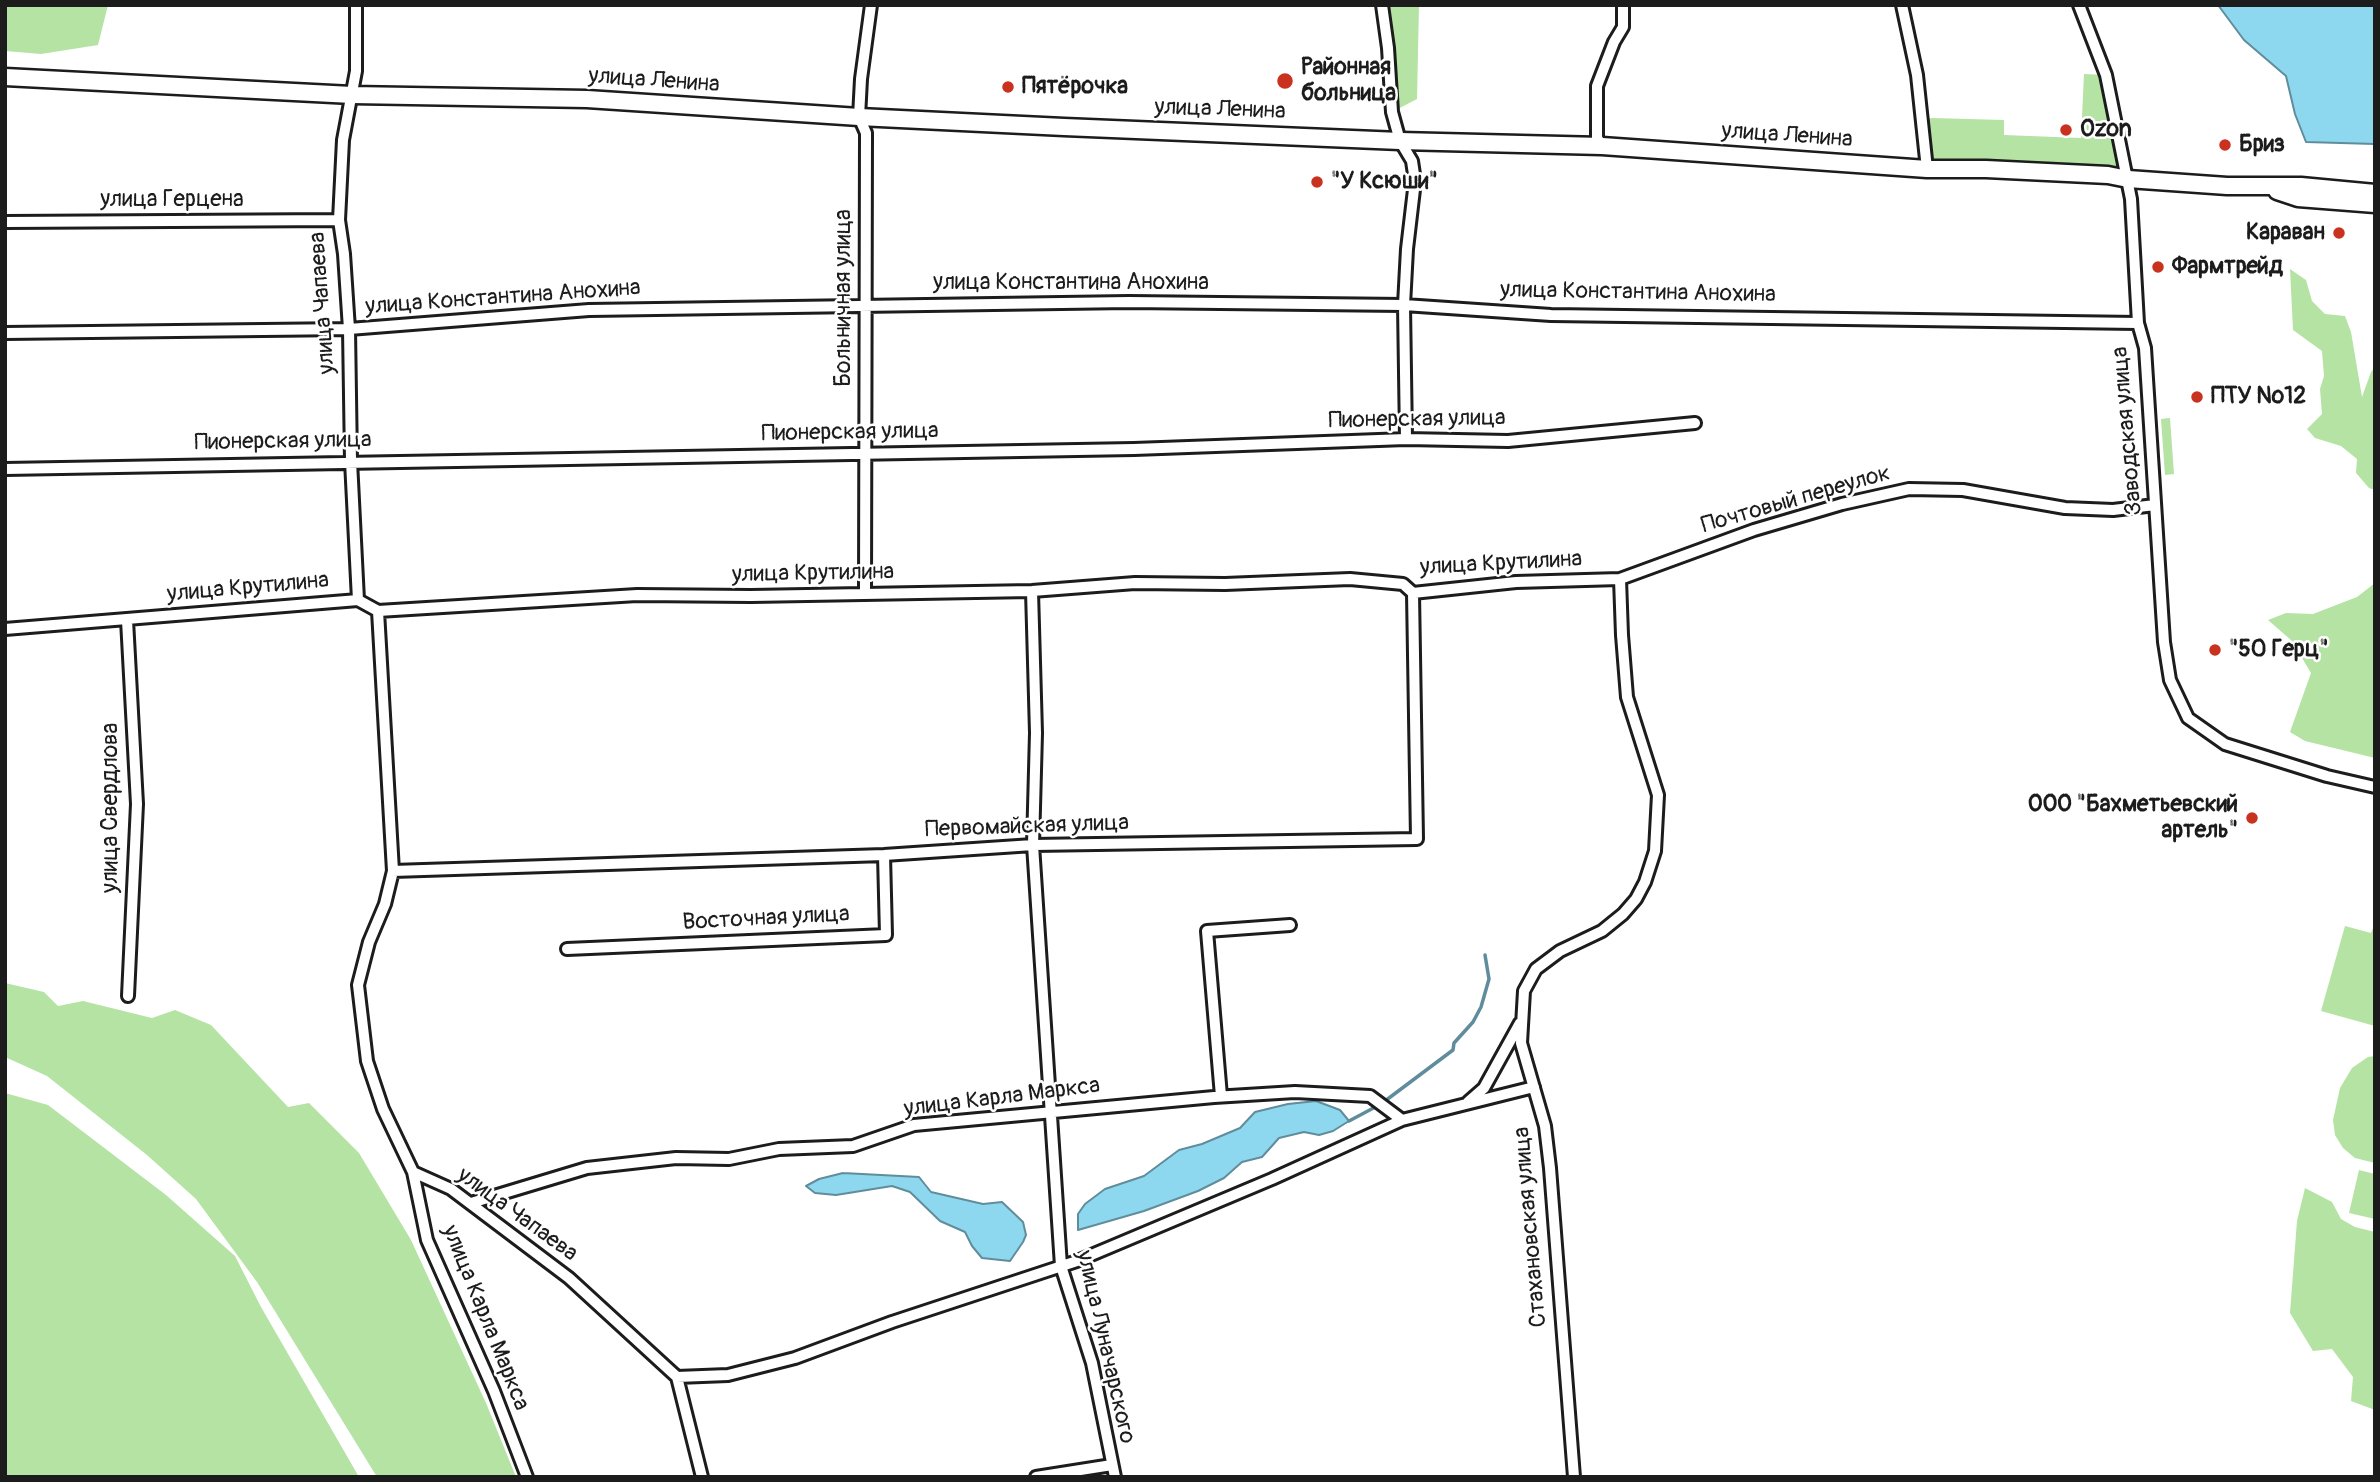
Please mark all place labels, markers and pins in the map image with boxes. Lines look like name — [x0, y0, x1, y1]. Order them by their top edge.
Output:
place label: Районная больница — [1301, 54, 1396, 108]
marker: Районная больница — [1275, 71, 1295, 91]
place label: Пятёрочка — [1022, 73, 1128, 101]
marker: Пятёрочка — [1000, 79, 1016, 95]
place label: Ozon — [2080, 116, 2132, 144]
marker: Ozon — [2058, 122, 2074, 138]
place label: Бриз — [2239, 131, 2285, 159]
marker: Бриз — [2217, 137, 2233, 153]
place label: "У Ксюши" — [1331, 168, 1438, 196]
marker: "У Ксюши" — [1309, 174, 1325, 190]
place label: Караван — [2246, 219, 2325, 247]
marker: Караван — [2331, 225, 2347, 241]
place label: Фармтрейд — [2172, 253, 2283, 281]
marker: Фармтрейд — [2150, 259, 2166, 275]
place label: ПТУ №12 — [2211, 383, 2306, 411]
marker: ПТУ №12 — [2189, 389, 2205, 405]
place label: "50 Герц" — [2229, 636, 2328, 664]
marker: "50 Герц" — [2207, 642, 2223, 658]
place label: ООО "Бахметьевский артель" — [2028, 791, 2238, 845]
marker: ООО "Бахметьевский артель" — [2244, 810, 2260, 826]

